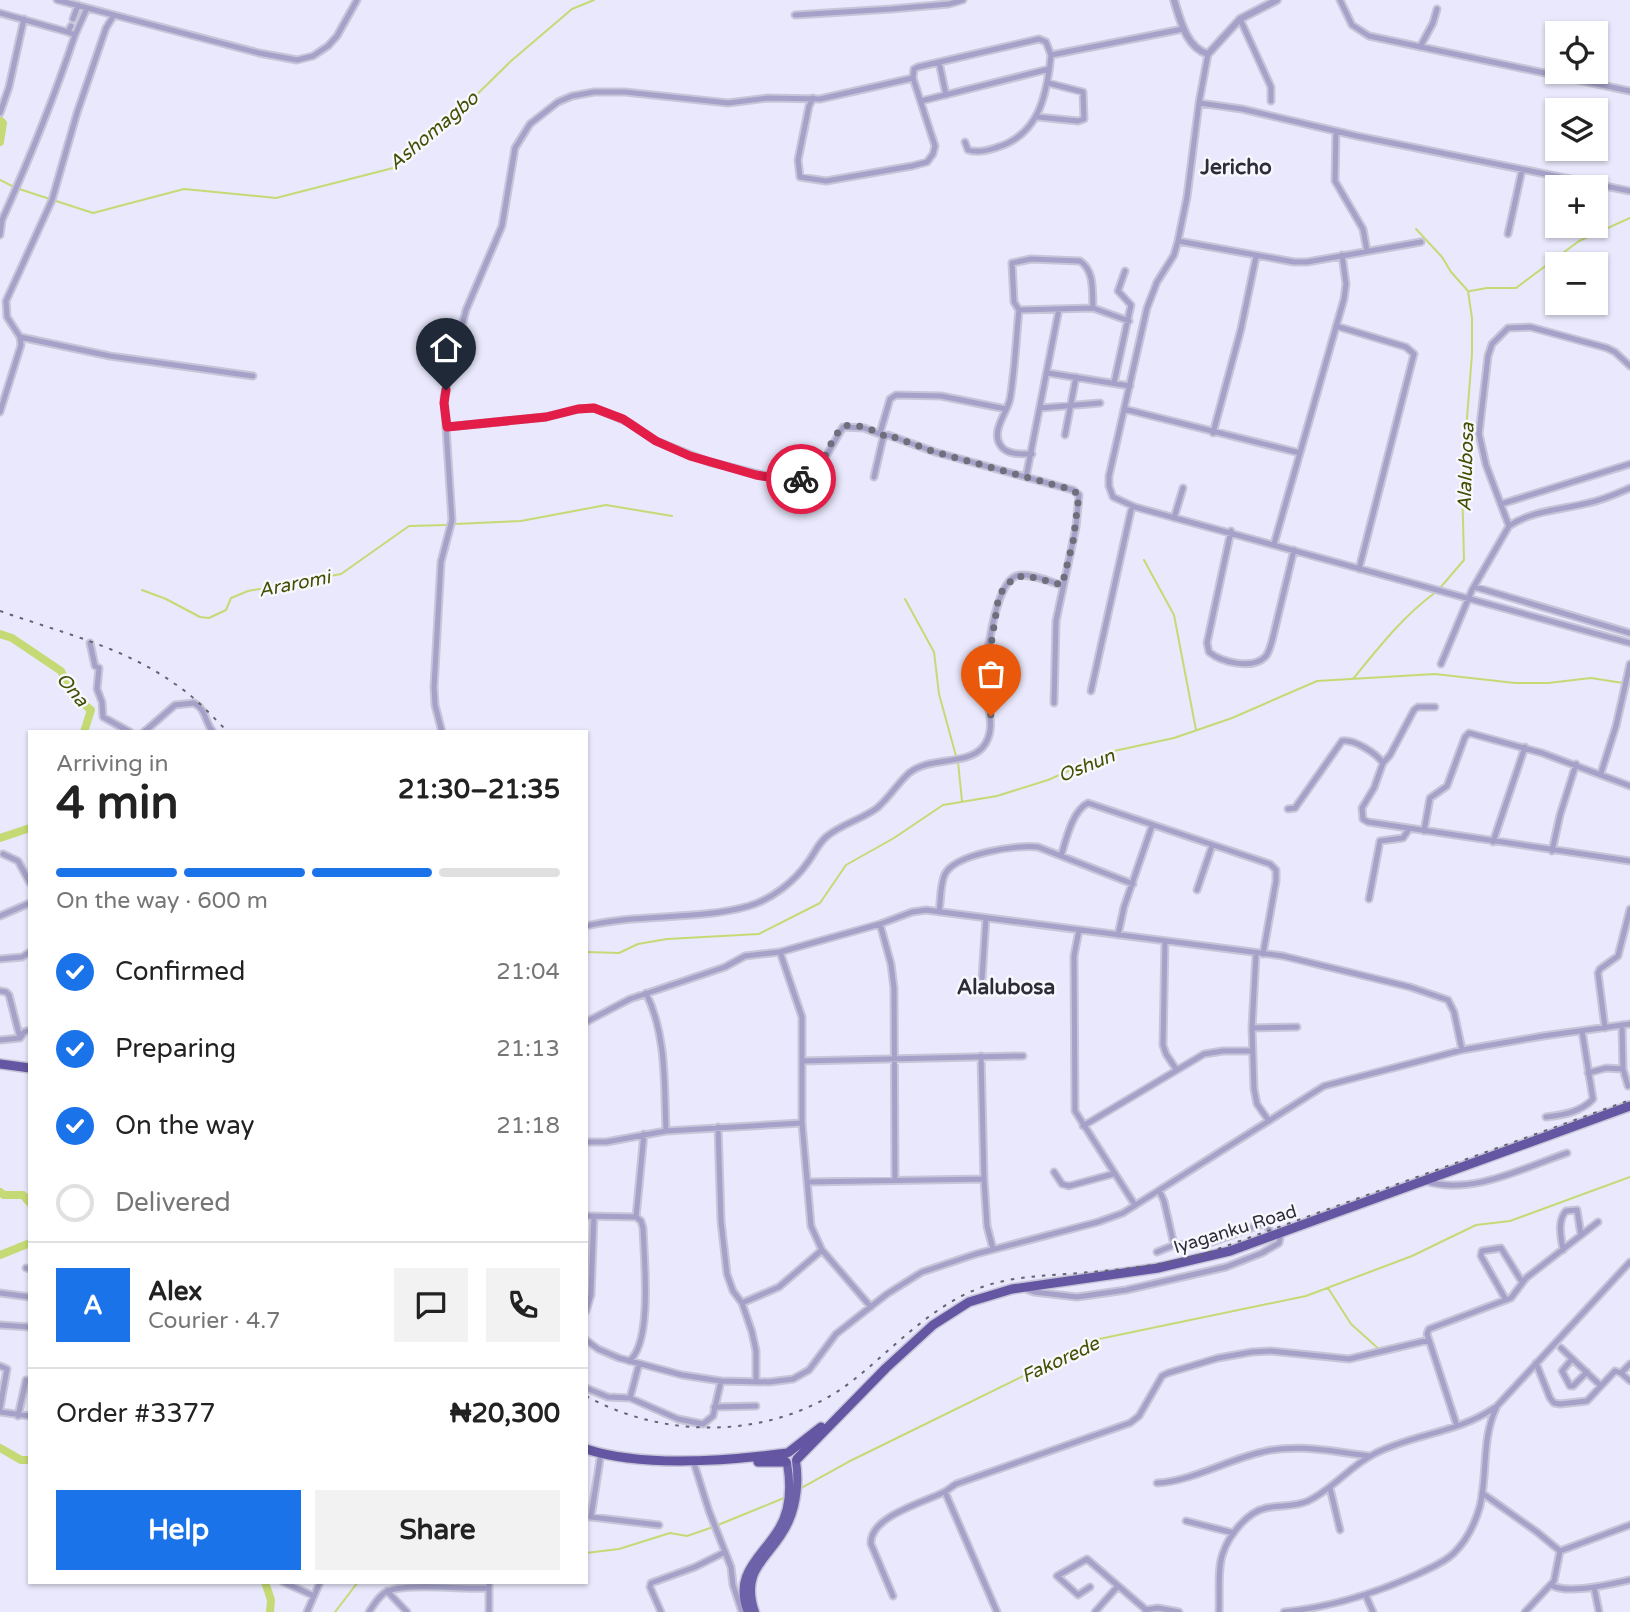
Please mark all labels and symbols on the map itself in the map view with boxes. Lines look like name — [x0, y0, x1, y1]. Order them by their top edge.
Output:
water label: Ashomagbo — [384, 86, 484, 175]
district label: Jericho — [1199, 155, 1272, 180]
pin — [416, 318, 476, 390]
water label: Alalubosa — [1453, 421, 1479, 512]
courier — [766, 444, 836, 514]
water label: Araromi — [256, 566, 334, 602]
pin — [961, 644, 1021, 716]
water label: Ona — [52, 668, 94, 712]
water label: Oshun — [1055, 745, 1118, 787]
district label: Alalubosa — [957, 975, 1055, 1000]
street label: Iyaganku Road — [1171, 1200, 1299, 1258]
water label: Fakorede — [1018, 1332, 1104, 1387]

